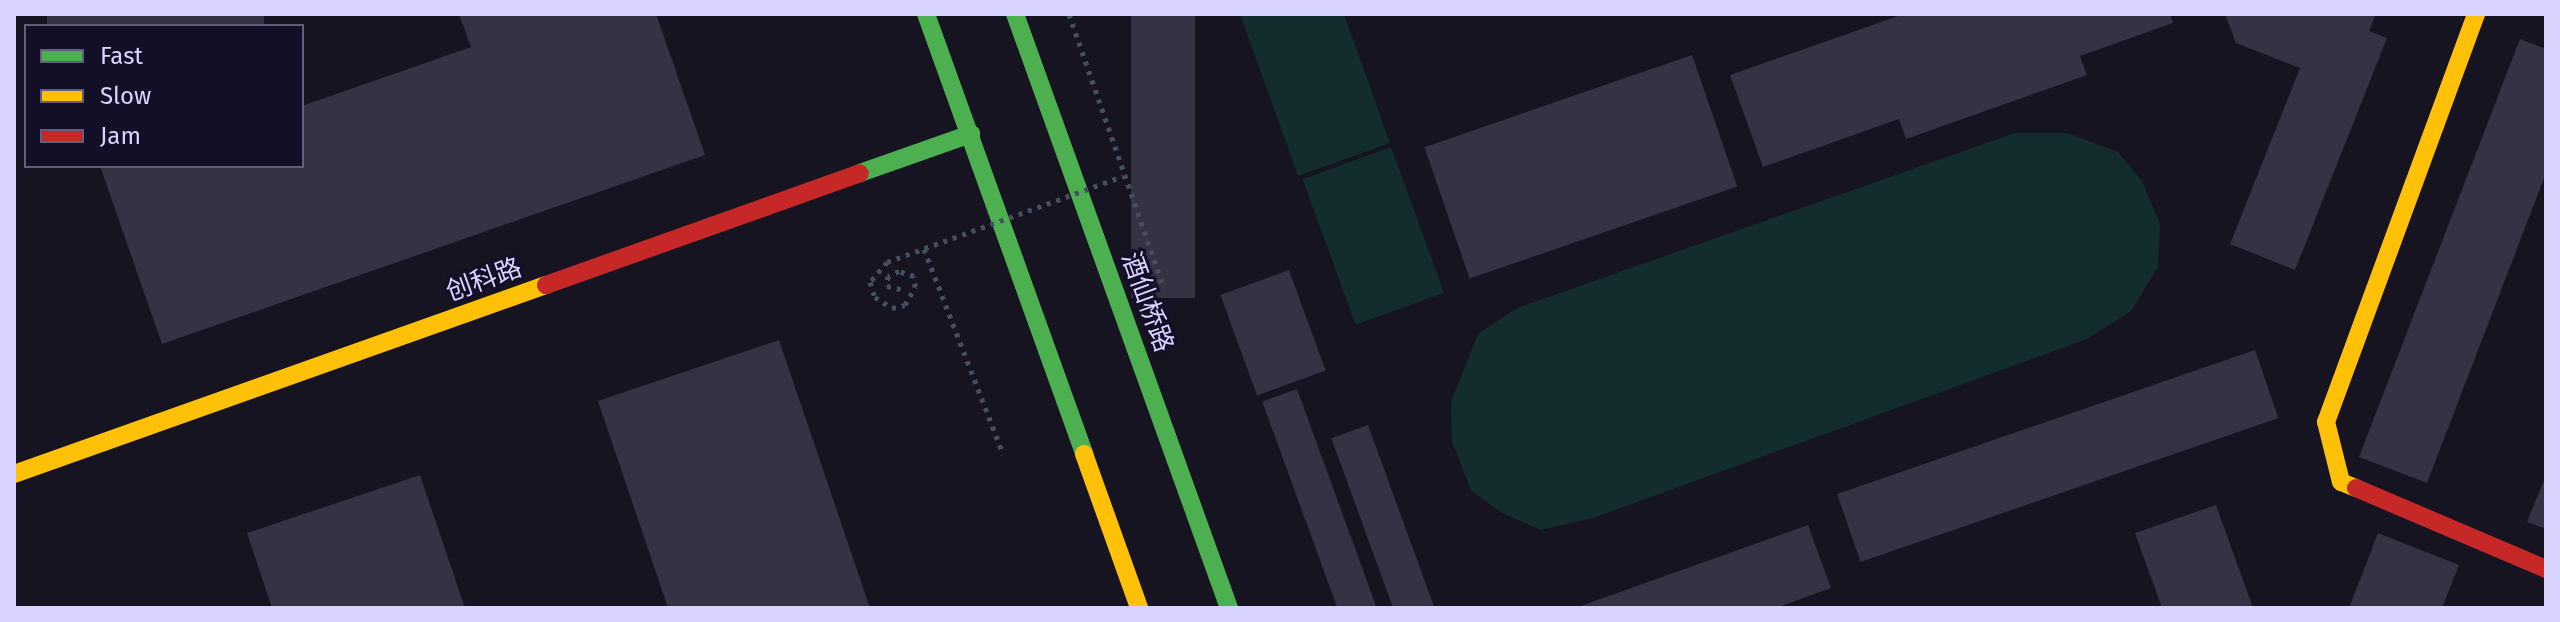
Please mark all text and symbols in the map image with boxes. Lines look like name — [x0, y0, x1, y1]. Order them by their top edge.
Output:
legend — [24, 24, 304, 168]
text: Fast — [100, 42, 143, 70]
text: Slow — [100, 82, 151, 110]
text: Jam — [100, 122, 141, 150]
street label: 酒仙桥路 — [1115, 248, 1179, 356]
street label: 创科路 — [442, 252, 526, 308]

